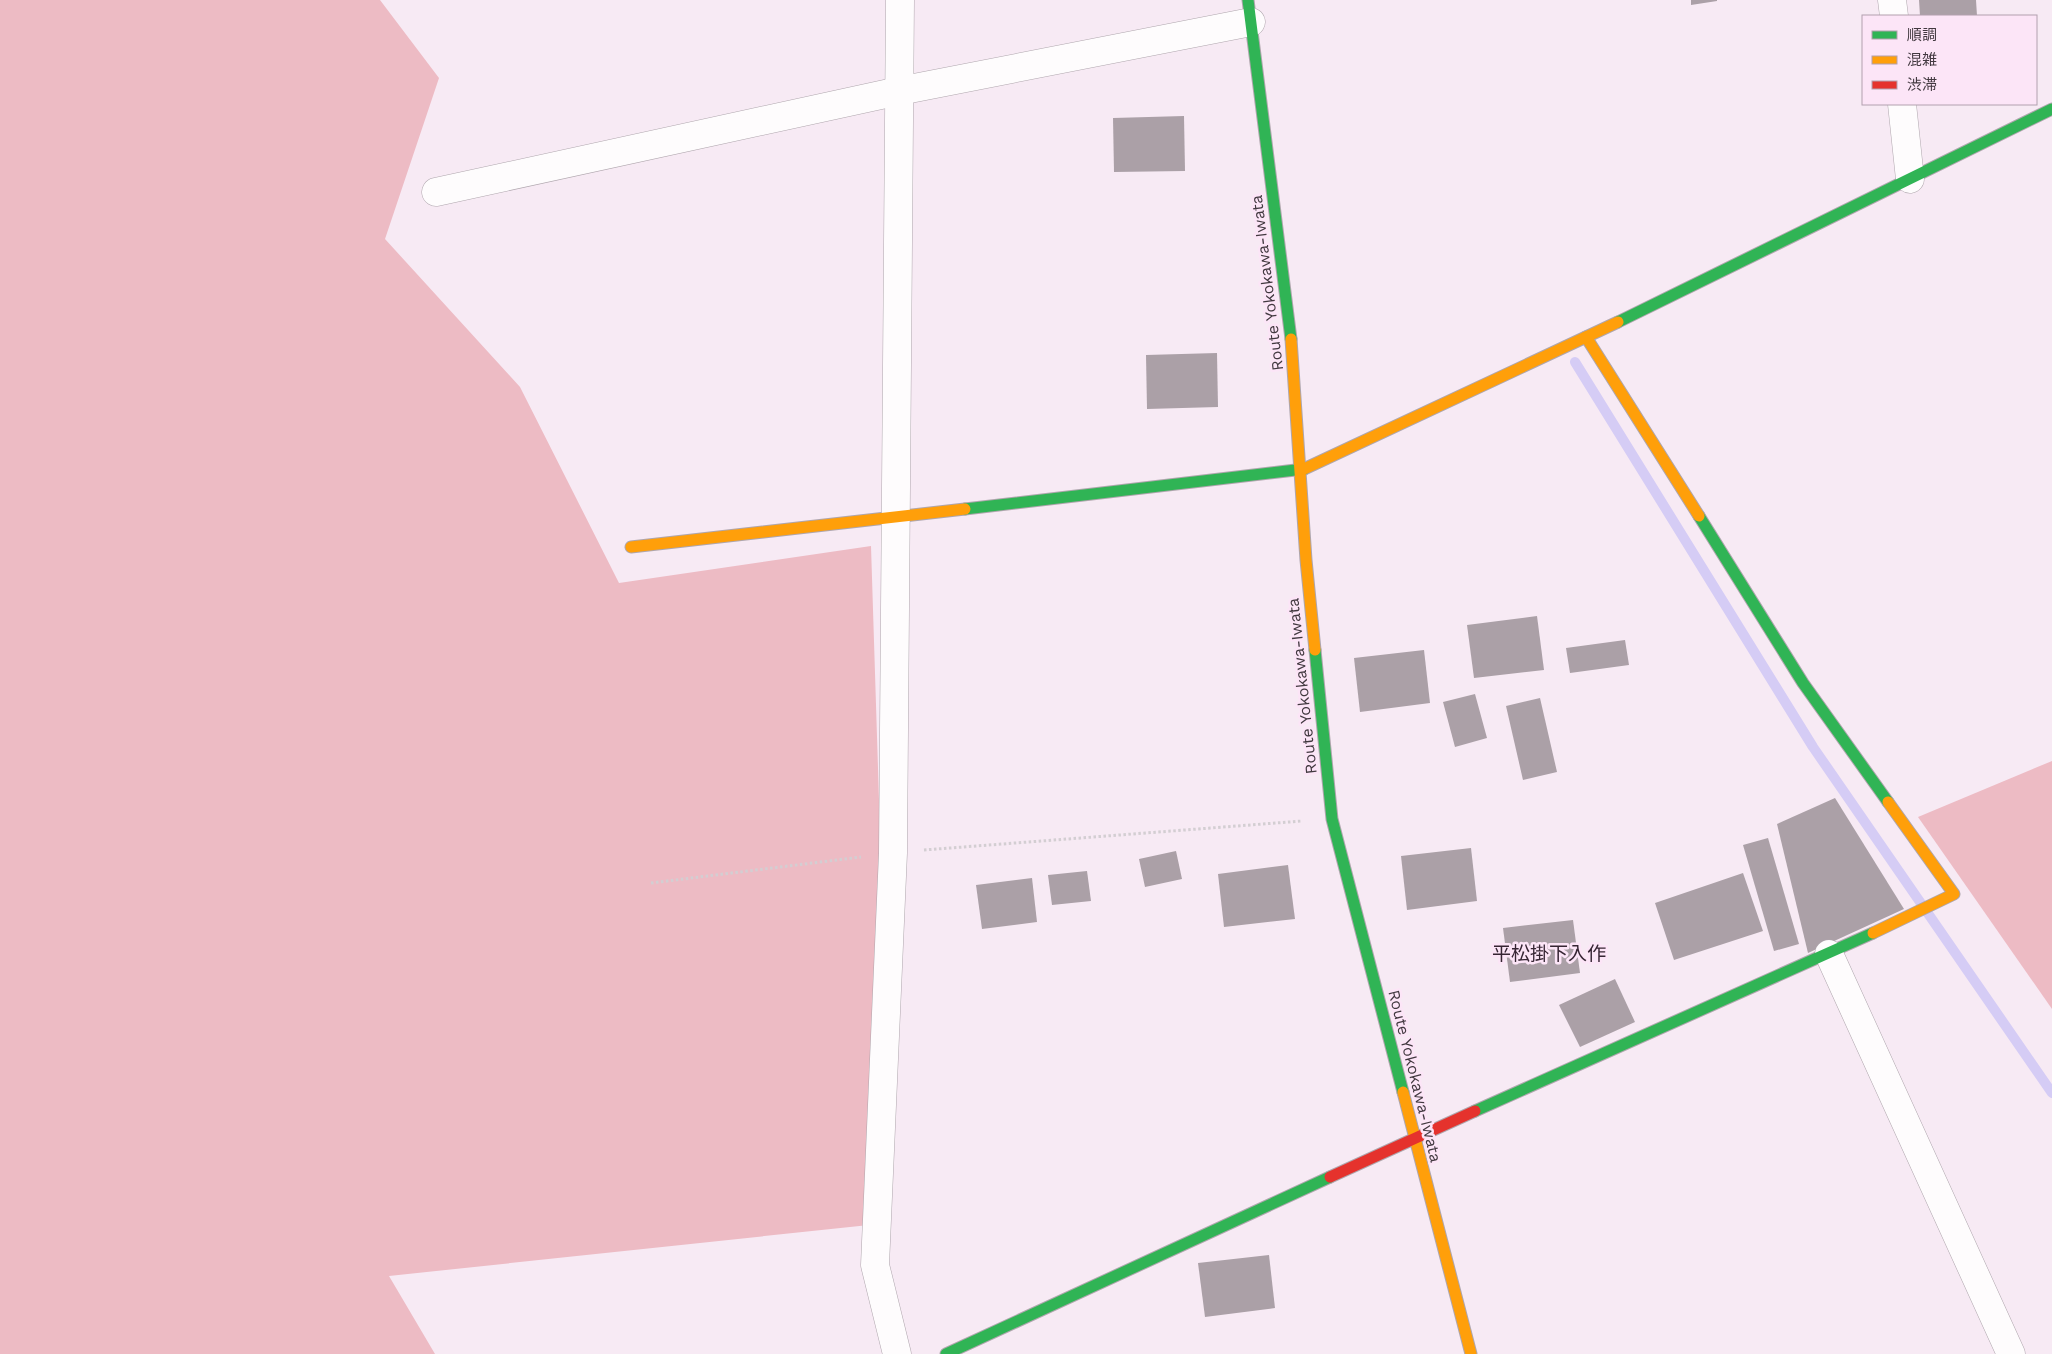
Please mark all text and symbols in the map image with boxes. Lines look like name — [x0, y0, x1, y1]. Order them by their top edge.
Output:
legend — [1862, 15, 2037, 105]
text: 順調 — [1907, 26, 1937, 44]
text: 混雑 — [1907, 51, 1937, 69]
text: 渋滞 — [1907, 76, 1937, 94]
street label: Route Yokokawa-Iwata — [1247, 194, 1287, 372]
street label: Route Yokokawa-Iwata — [1283, 597, 1321, 775]
district label: 平松掛下入作 — [1492, 942, 1606, 965]
street label: Route Yokokawa-Iwata — [1384, 988, 1446, 1164]

